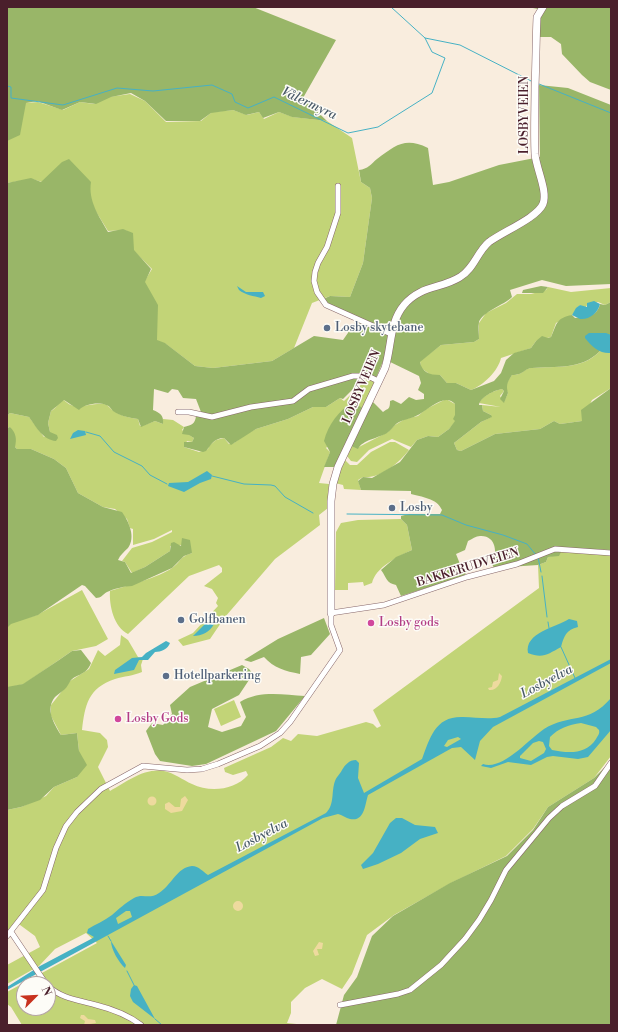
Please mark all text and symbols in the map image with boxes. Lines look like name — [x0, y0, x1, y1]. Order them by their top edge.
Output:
street label: LOSBYVEIEN — [518, 76, 532, 154]
water label: Vålermyra — [279, 84, 339, 124]
place label: Losby skytebane — [335, 321, 423, 335]
marker: Losby skytebane — [322, 323, 332, 333]
street label: LOSBYVEIEN — [340, 348, 384, 426]
place label: Losby — [400, 501, 432, 515]
marker: Losby — [387, 503, 397, 513]
street label: BAKKERUDVEIEN — [415, 546, 521, 590]
place label: Golfbanen — [189, 613, 246, 627]
marker: Golfbanen — [176, 615, 186, 625]
place label: Losby gods — [379, 616, 439, 630]
marker: Losby gods — [366, 618, 376, 628]
water label: Losbyelva — [518, 662, 576, 702]
place label: Hotellparkering — [174, 669, 261, 683]
marker: Hotellparkering — [161, 671, 171, 681]
place label: Losby Gods — [126, 712, 189, 726]
marker: Losby Gods — [113, 714, 123, 724]
water label: Losbyelva — [233, 816, 291, 856]
north arrow — [16, 976, 56, 1016]
text: N — [38, 985, 54, 998]

